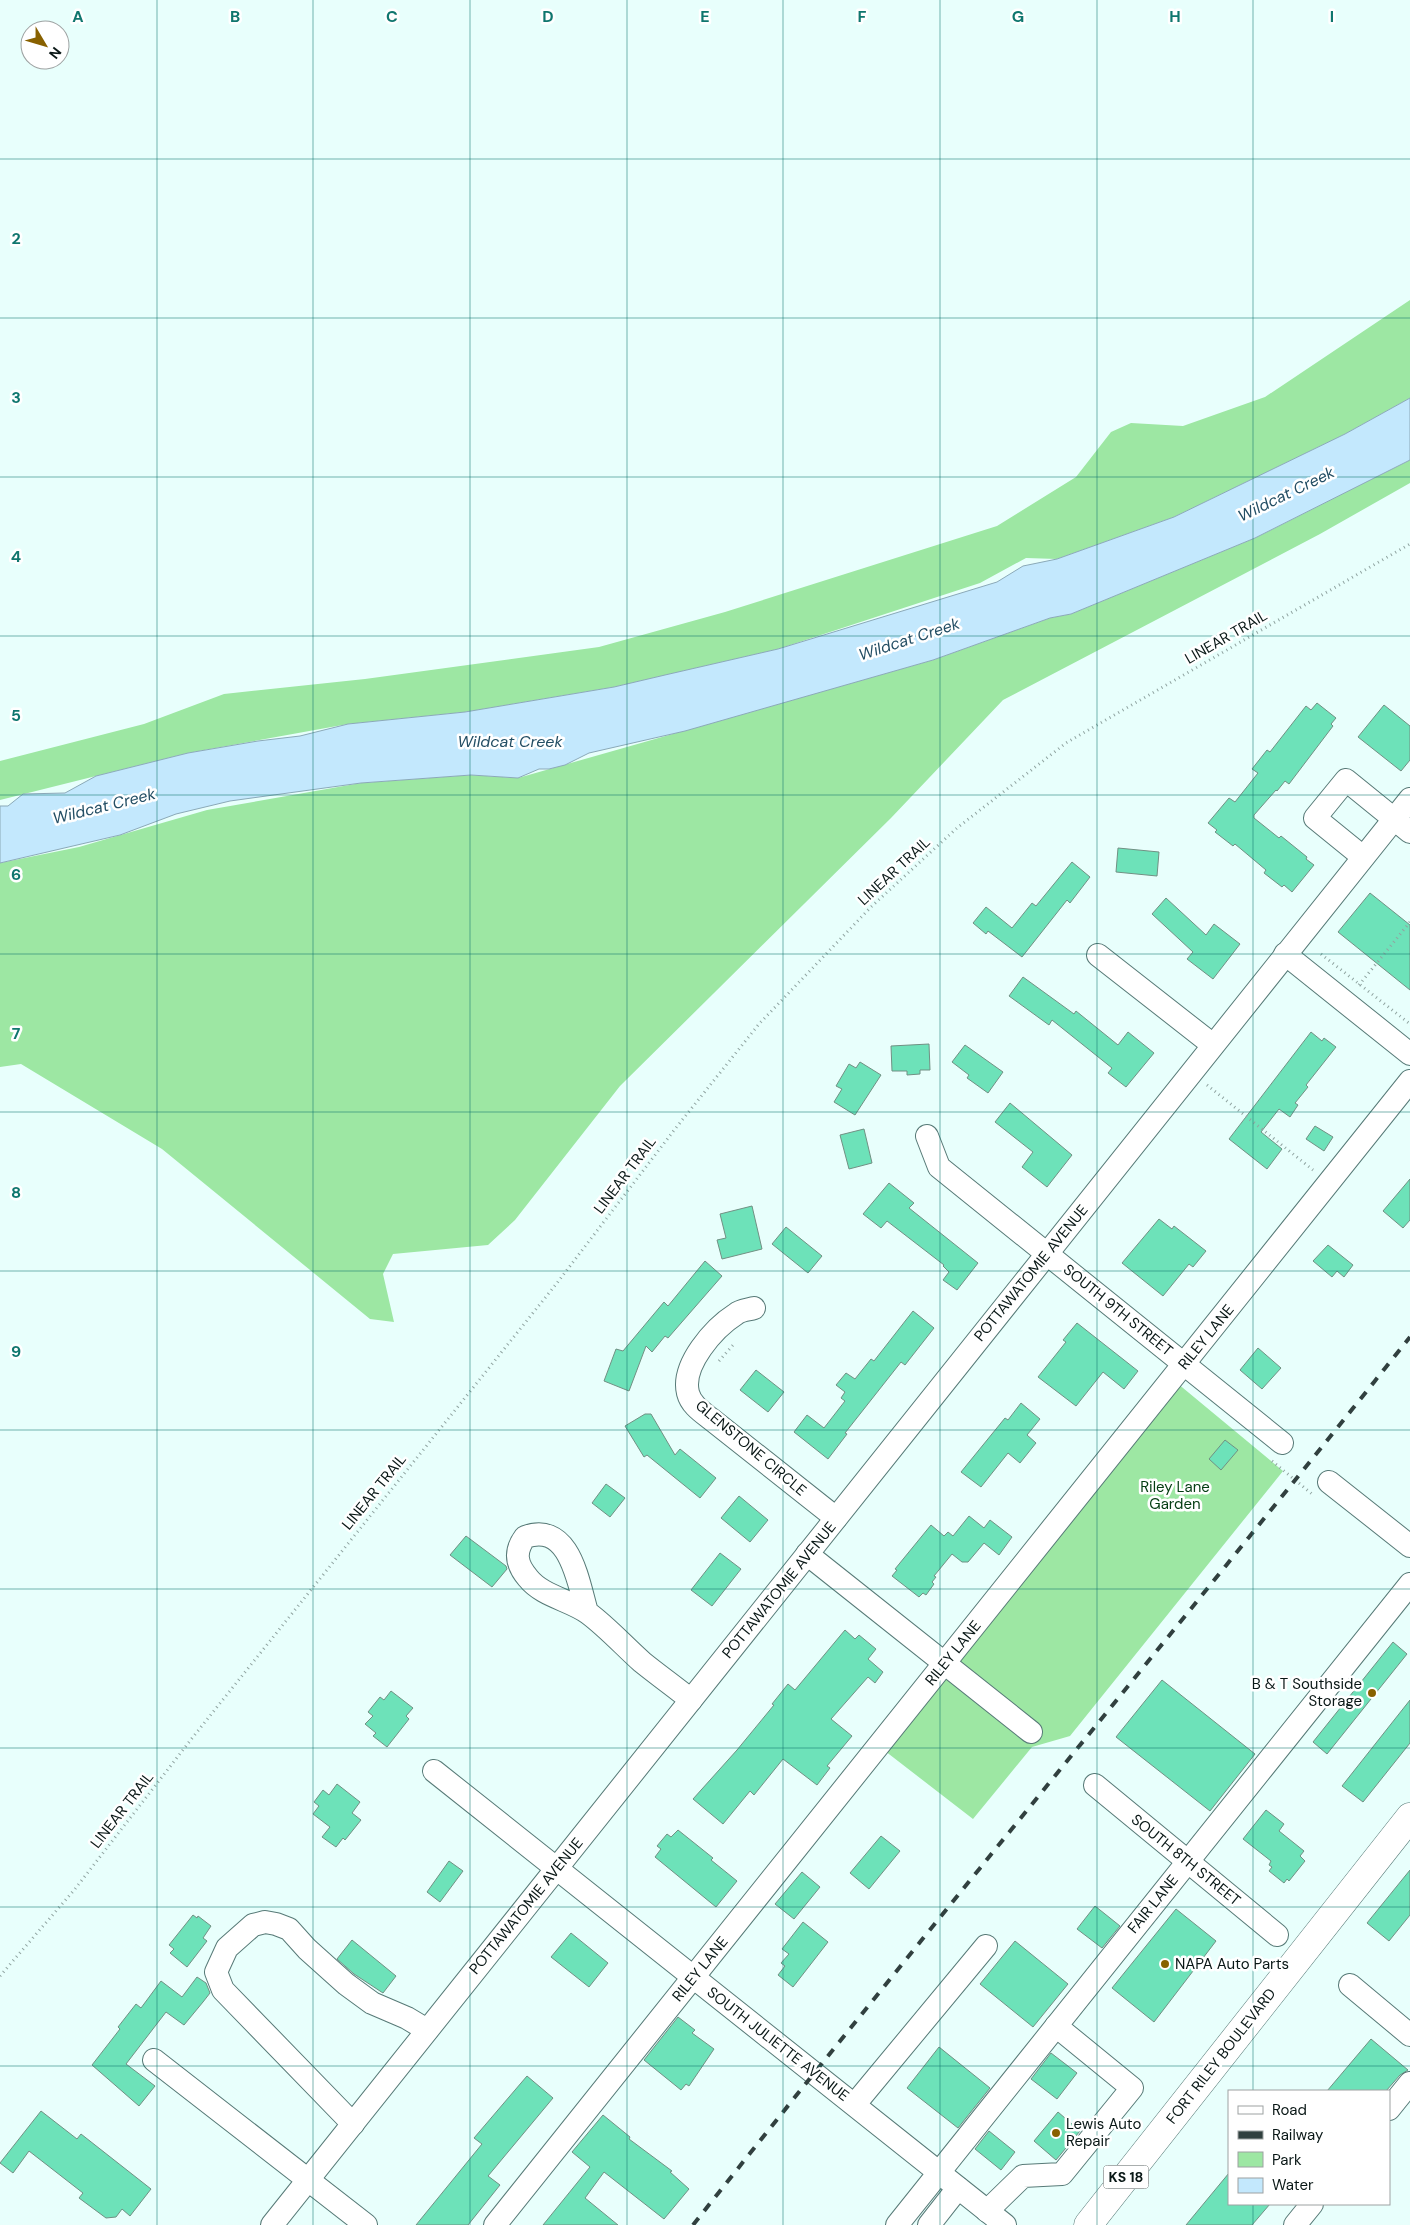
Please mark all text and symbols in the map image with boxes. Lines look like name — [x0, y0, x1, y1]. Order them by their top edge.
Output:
text: A — [72, 6, 84, 27]
text: B — [230, 6, 240, 27]
text: C — [386, 6, 398, 27]
text: D — [542, 6, 554, 27]
text: E — [700, 6, 710, 27]
text: F — [858, 6, 867, 27]
text: G — [1012, 6, 1024, 27]
text: H — [1169, 6, 1181, 27]
text: I — [1330, 6, 1334, 27]
north arrow — [20, 20, 70, 70]
text: N — [45, 43, 65, 63]
text: 2 — [11, 228, 21, 249]
text: 3 — [11, 387, 21, 408]
water label: Wildcat Creek — [1234, 461, 1339, 527]
text: 4 — [11, 546, 21, 567]
street label: LINEAR TRAIL — [1181, 605, 1271, 669]
water label: Wildcat Creek — [856, 613, 963, 665]
text: 5 — [11, 705, 21, 726]
water label: Wildcat Creek — [457, 731, 563, 752]
water label: Wildcat Creek — [50, 783, 158, 829]
street label: LINEAR TRAIL — [854, 832, 934, 910]
text: 6 — [11, 864, 21, 885]
text: 7 — [12, 1023, 21, 1044]
street label: LINEAR TRAIL — [589, 1132, 661, 1218]
text: 8 — [11, 1182, 21, 1203]
street label: POTTAWATOMIE AVENUE — [970, 1201, 1092, 1345]
street label: SOUTH 9TH STREET — [1059, 1260, 1177, 1360]
street label: RILEY LANE — [1174, 1300, 1238, 1374]
text: 9 — [11, 1341, 21, 1362]
street label: GLENSTONE CIRCLE — [691, 1396, 811, 1500]
street label: LINEAR TRAIL — [337, 1450, 411, 1534]
park label: Riley Lane Garden — [1140, 1477, 1210, 1514]
street label: POTTAWATOMIE AVENUE — [718, 1518, 840, 1662]
street label: RILEY LANE — [921, 1616, 985, 1690]
place label: B & T Southside Storage — [1252, 1674, 1362, 1711]
marker: B & T Southside Storage — [1366, 1687, 1378, 1699]
street label: LINEAR TRAIL — [86, 1768, 158, 1852]
street label: SOUTH 8TH STREET — [1127, 1810, 1245, 1910]
street label: POTTAWATOMIE AVENUE — [465, 1834, 587, 1978]
street label: FAIR LANE — [1123, 1870, 1183, 1938]
street label: RILEY LANE — [668, 1932, 732, 2006]
place label: NAPA Auto Parts — [1175, 1954, 1289, 1974]
marker: NAPA Auto Parts — [1159, 1958, 1171, 1970]
street label: SOUTH JULIETTE AVENUE — [703, 1982, 853, 2106]
street label: FORT RILEY BOULEVARD — [1162, 1984, 1280, 2128]
legend — [1228, 2090, 1390, 2205]
text: Road — [1272, 2100, 1307, 2120]
place label: Lewis Auto Repair — [1066, 2114, 1141, 2151]
text: Railway — [1272, 2125, 1324, 2145]
marker: Lewis Auto Repair — [1050, 2127, 1062, 2139]
text: Park — [1272, 2150, 1302, 2170]
road number: KS 18 — [1104, 2166, 1148, 2188]
text: Water — [1272, 2175, 1314, 2195]

